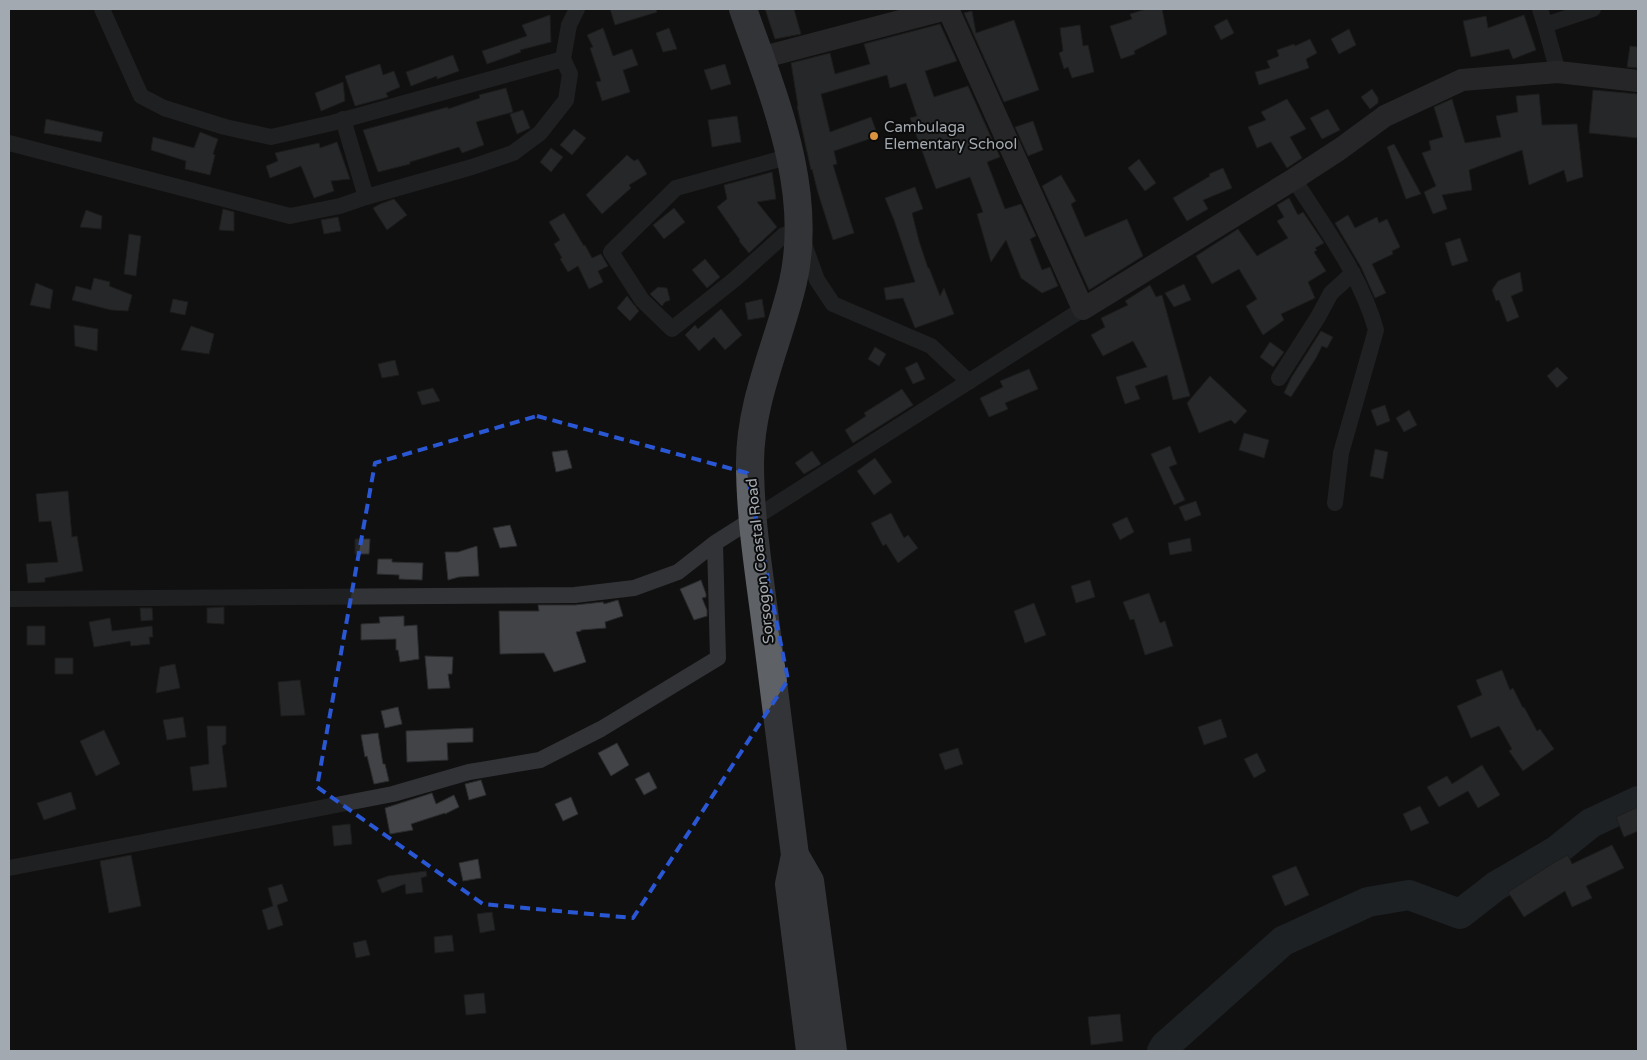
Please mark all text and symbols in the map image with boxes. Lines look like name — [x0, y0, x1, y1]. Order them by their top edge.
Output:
place label: Cambulaga Elementary School — [884, 118, 1017, 153]
marker: Cambulaga Elementary School — [868, 130, 880, 142]
street label: Sorsogon Coastal Road — [742, 477, 778, 645]

